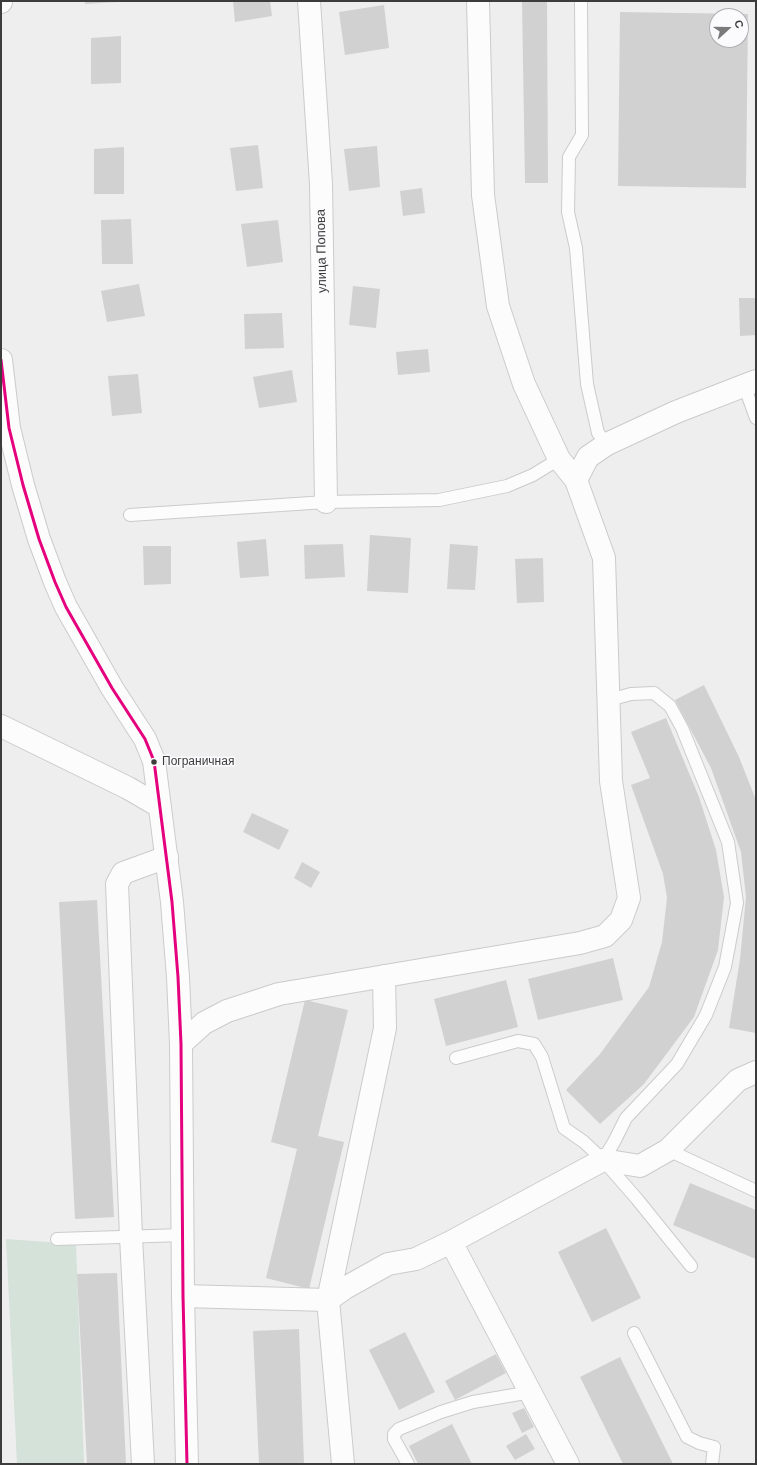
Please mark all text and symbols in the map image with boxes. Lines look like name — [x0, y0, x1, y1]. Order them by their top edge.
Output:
north arrow — [709, 8, 749, 48]
text: С — [731, 18, 747, 30]
street label: улица Попова — [313, 209, 331, 293]
place label: Пограничная — [162, 755, 234, 769]
marker: Пограничная — [149, 757, 159, 767]

